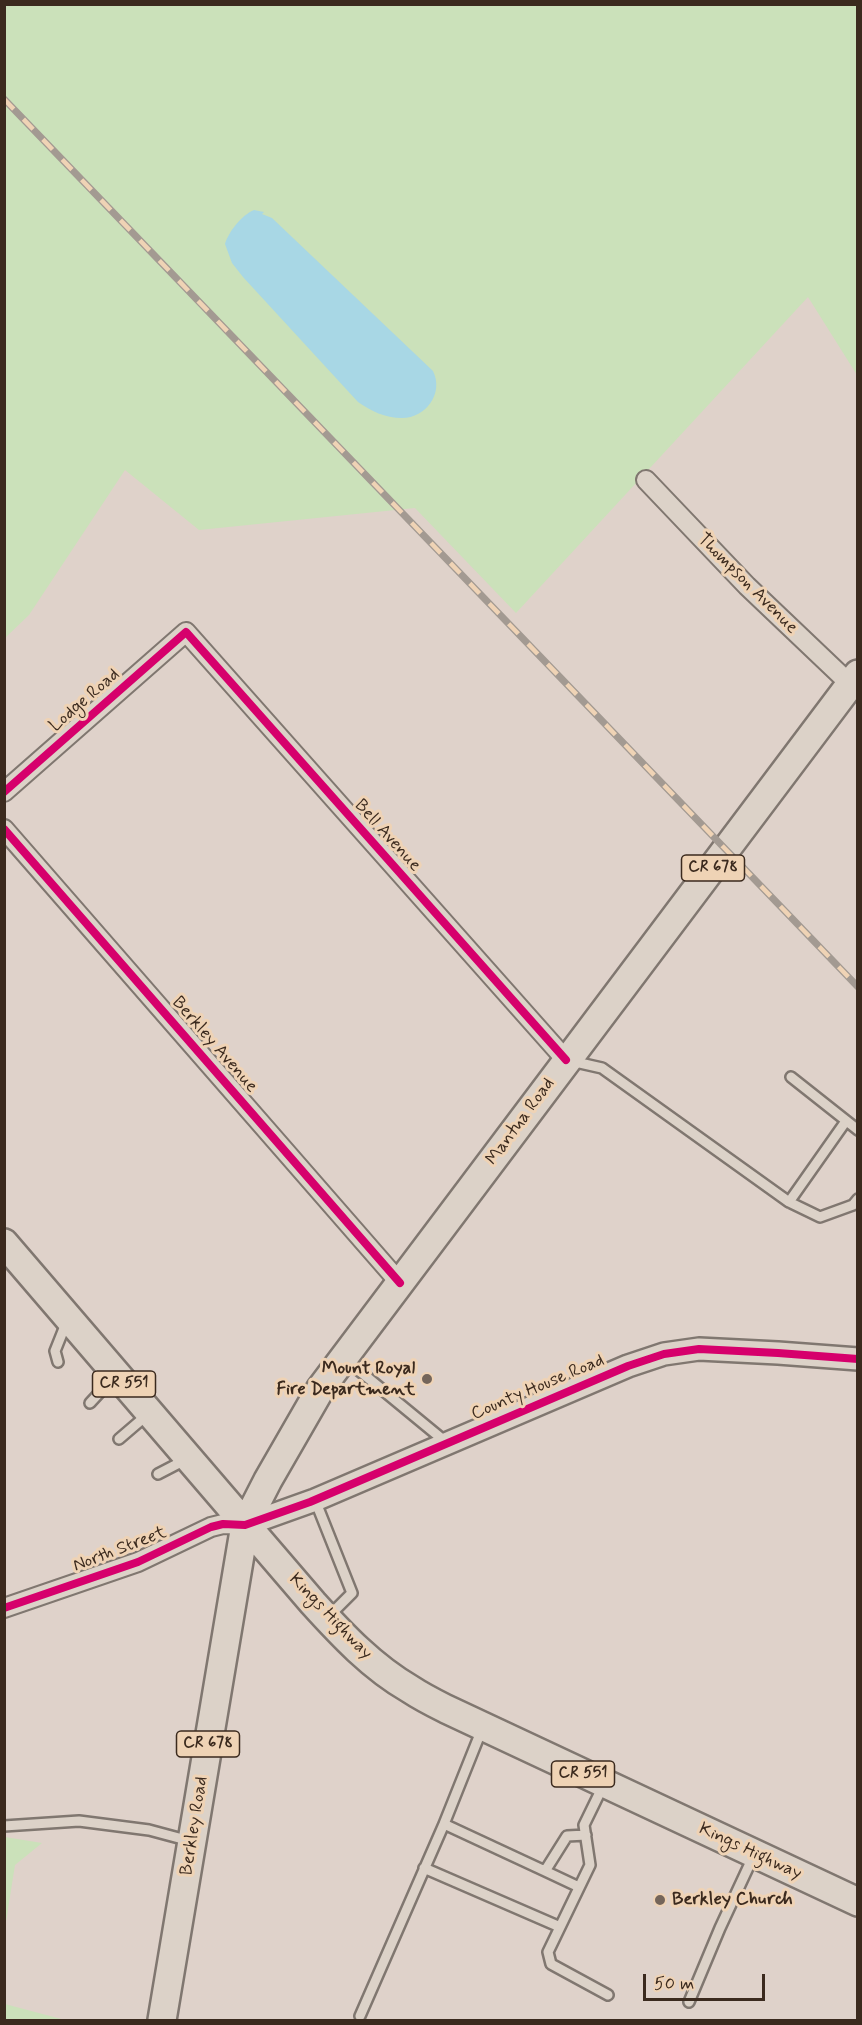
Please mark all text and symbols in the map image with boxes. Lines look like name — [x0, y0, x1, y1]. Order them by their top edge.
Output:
street label: Thompson Avenue — [692, 529, 802, 639]
street label: Lodge Road — [45, 665, 125, 737]
street label: Bell Avenue — [349, 796, 425, 876]
road number: CR 678 — [682, 855, 744, 881]
street label: Berkley Avenue — [166, 993, 262, 1097]
street label: Mantua Road — [482, 1074, 560, 1170]
street label: County House Road — [468, 1350, 608, 1426]
place label: Mount Royal Fire Department — [277, 1358, 415, 1400]
road number: CR 551 — [92, 1371, 156, 1397]
marker: Mount Royal Fire Department — [420, 1372, 434, 1386]
street label: North Street — [70, 1522, 170, 1578]
street label: Kings Highway — [284, 1569, 376, 1665]
road number: CR 678 — [176, 1731, 240, 1757]
road number: CR 551 — [552, 1761, 614, 1787]
street label: Berkley Road — [177, 1775, 213, 1877]
street label: Kings Highway — [695, 1819, 805, 1885]
place label: Berkley Church — [672, 1889, 793, 1911]
marker: Berkley Church — [653, 1893, 667, 1907]
scale bar — [646, 1962, 768, 2000]
text: 50 m — [654, 1972, 694, 1996]

